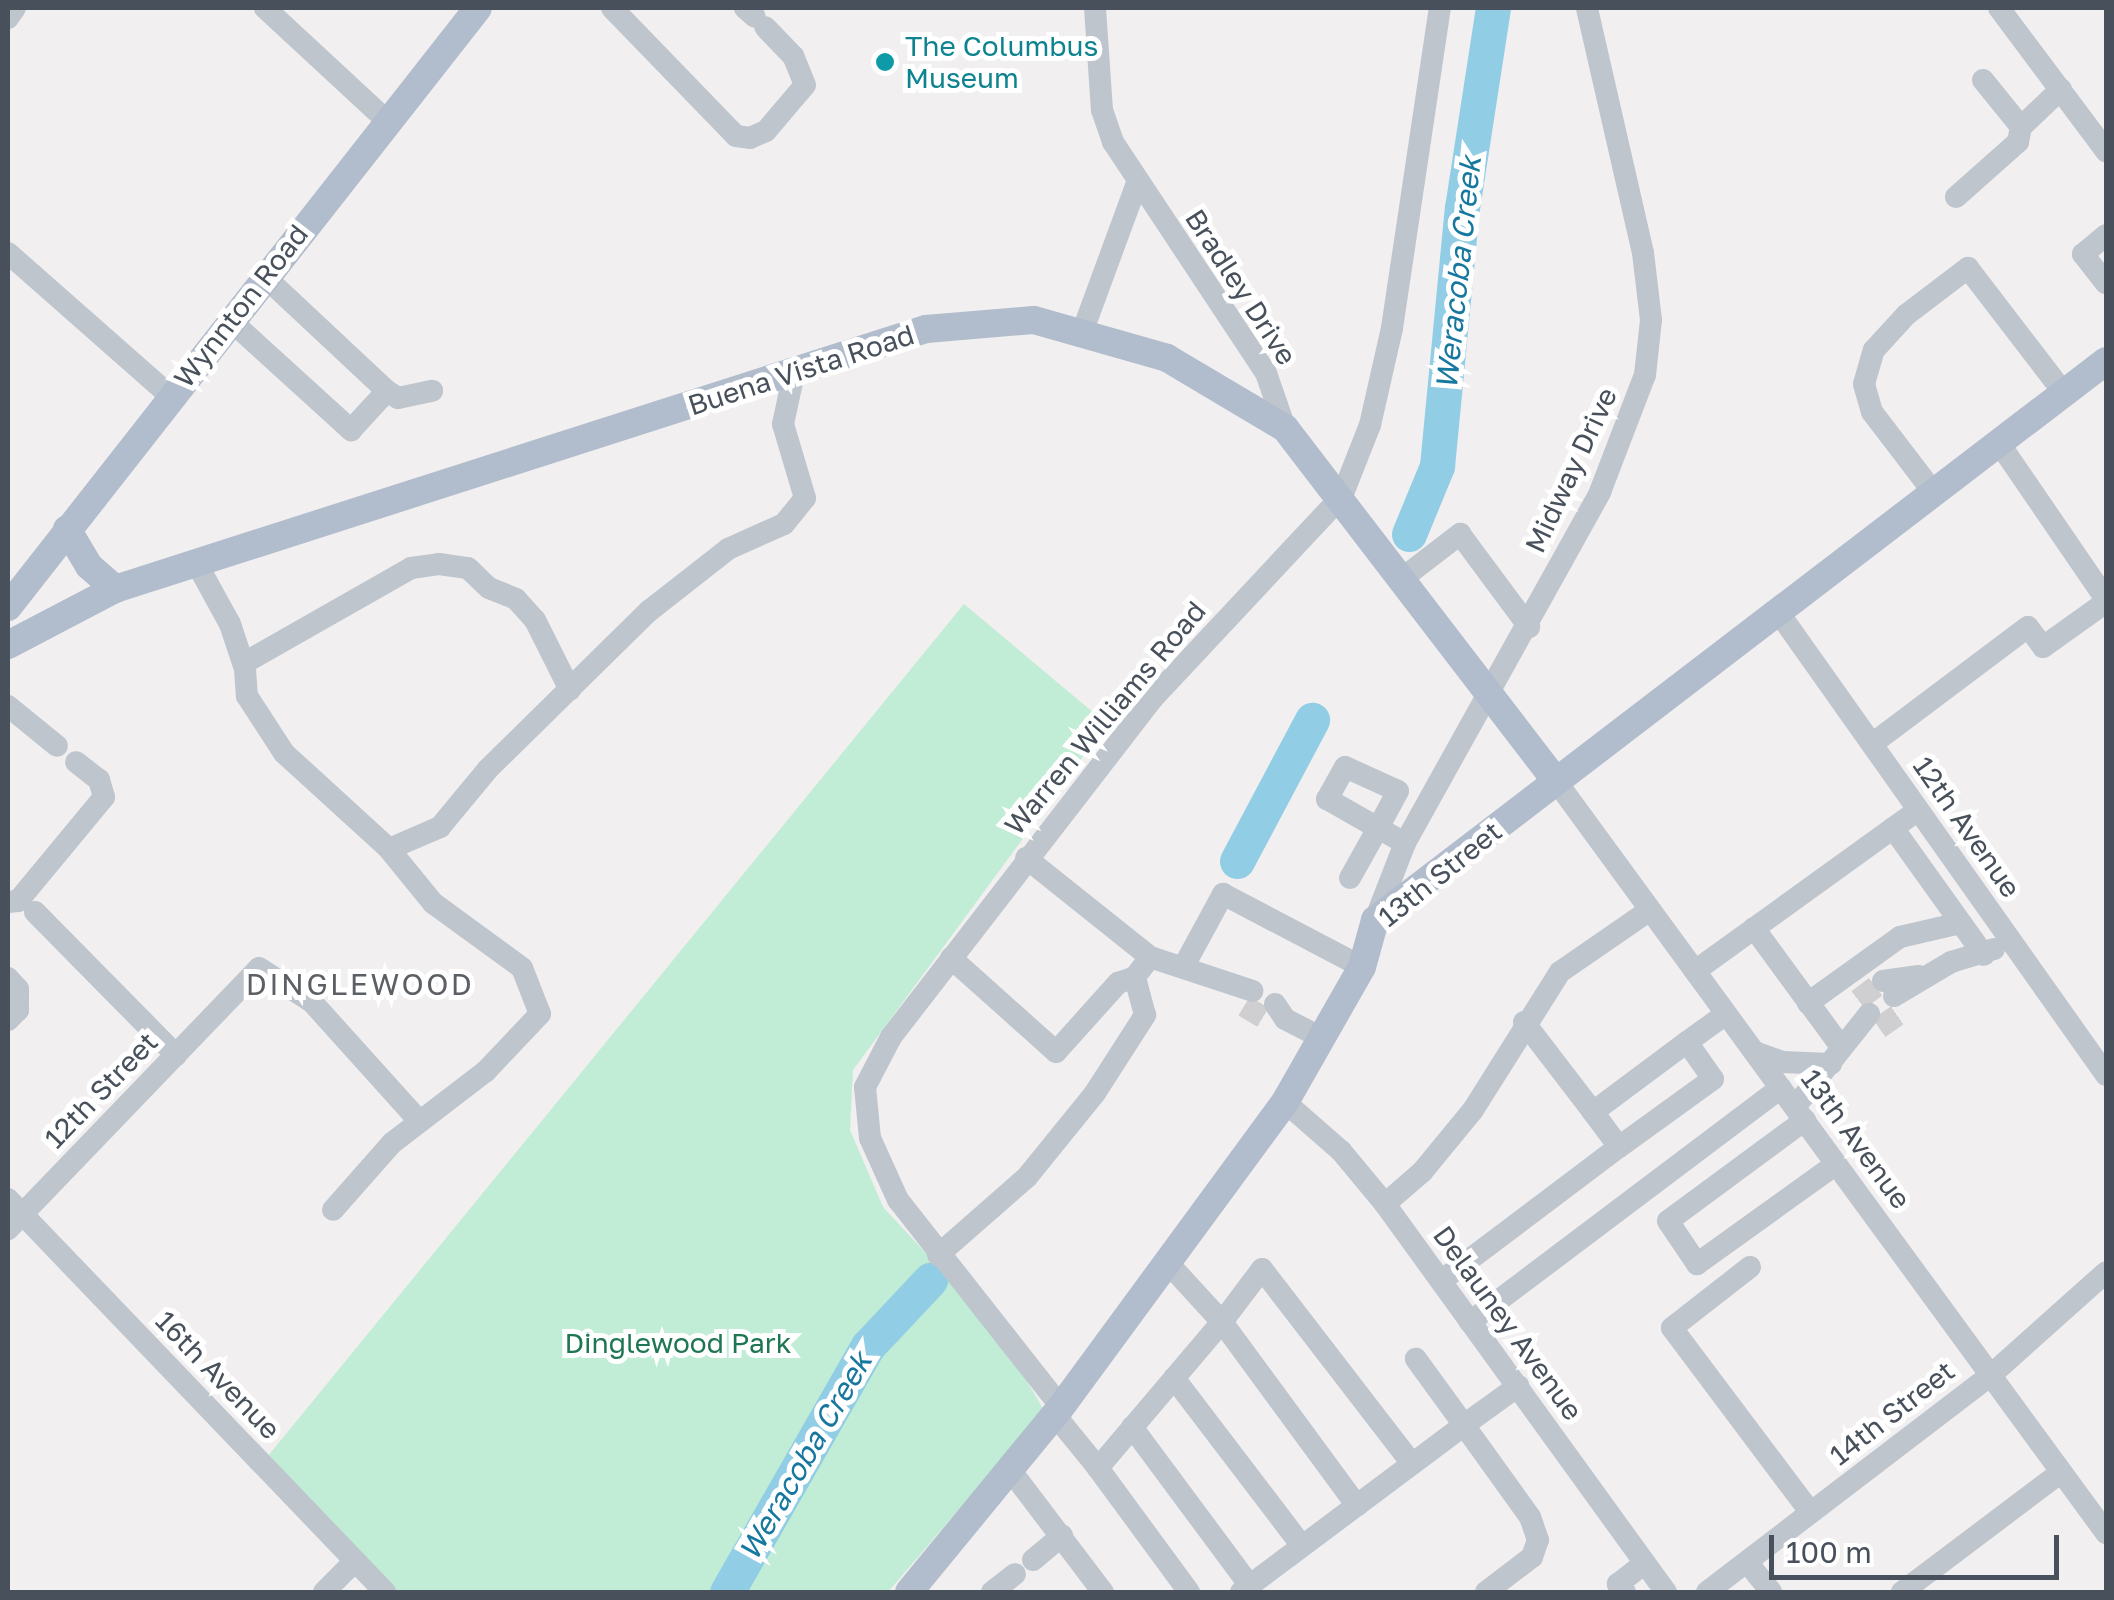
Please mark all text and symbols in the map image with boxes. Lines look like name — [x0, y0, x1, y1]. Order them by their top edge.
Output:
place label: The Columbus Museum — [905, 29, 1098, 95]
marker: The Columbus Museum — [874, 51, 896, 73]
water label: Weracoba Creek — [1428, 155, 1488, 391]
street label: Bradley Drive — [1178, 203, 1304, 371]
street label: Wynnton Road — [167, 218, 315, 394]
street label: Buena Vista Road — [684, 318, 918, 422]
street label: Midway Drive — [1518, 382, 1624, 558]
street label: Warren Williams Road — [997, 594, 1213, 842]
street label: 12th Avenue — [1906, 750, 2028, 904]
street label: 13th Street — [1372, 814, 1508, 934]
district label: DINGLEWOOD — [246, 966, 474, 1002]
street label: 12th Street — [37, 1025, 165, 1155]
street label: 13th Avenue — [1794, 1063, 1918, 1215]
street label: Delauney Avenue — [1426, 1219, 1590, 1427]
street label: 16th Avenue — [149, 1304, 287, 1446]
park label: Dinglewood Park — [564, 1326, 792, 1360]
water label: Weracoba Creek — [731, 1346, 879, 1566]
street label: 14th Street — [1823, 1354, 1961, 1472]
scale bar — [1774, 1515, 2064, 1577]
text: 100 m — [1786, 1534, 1872, 1570]

